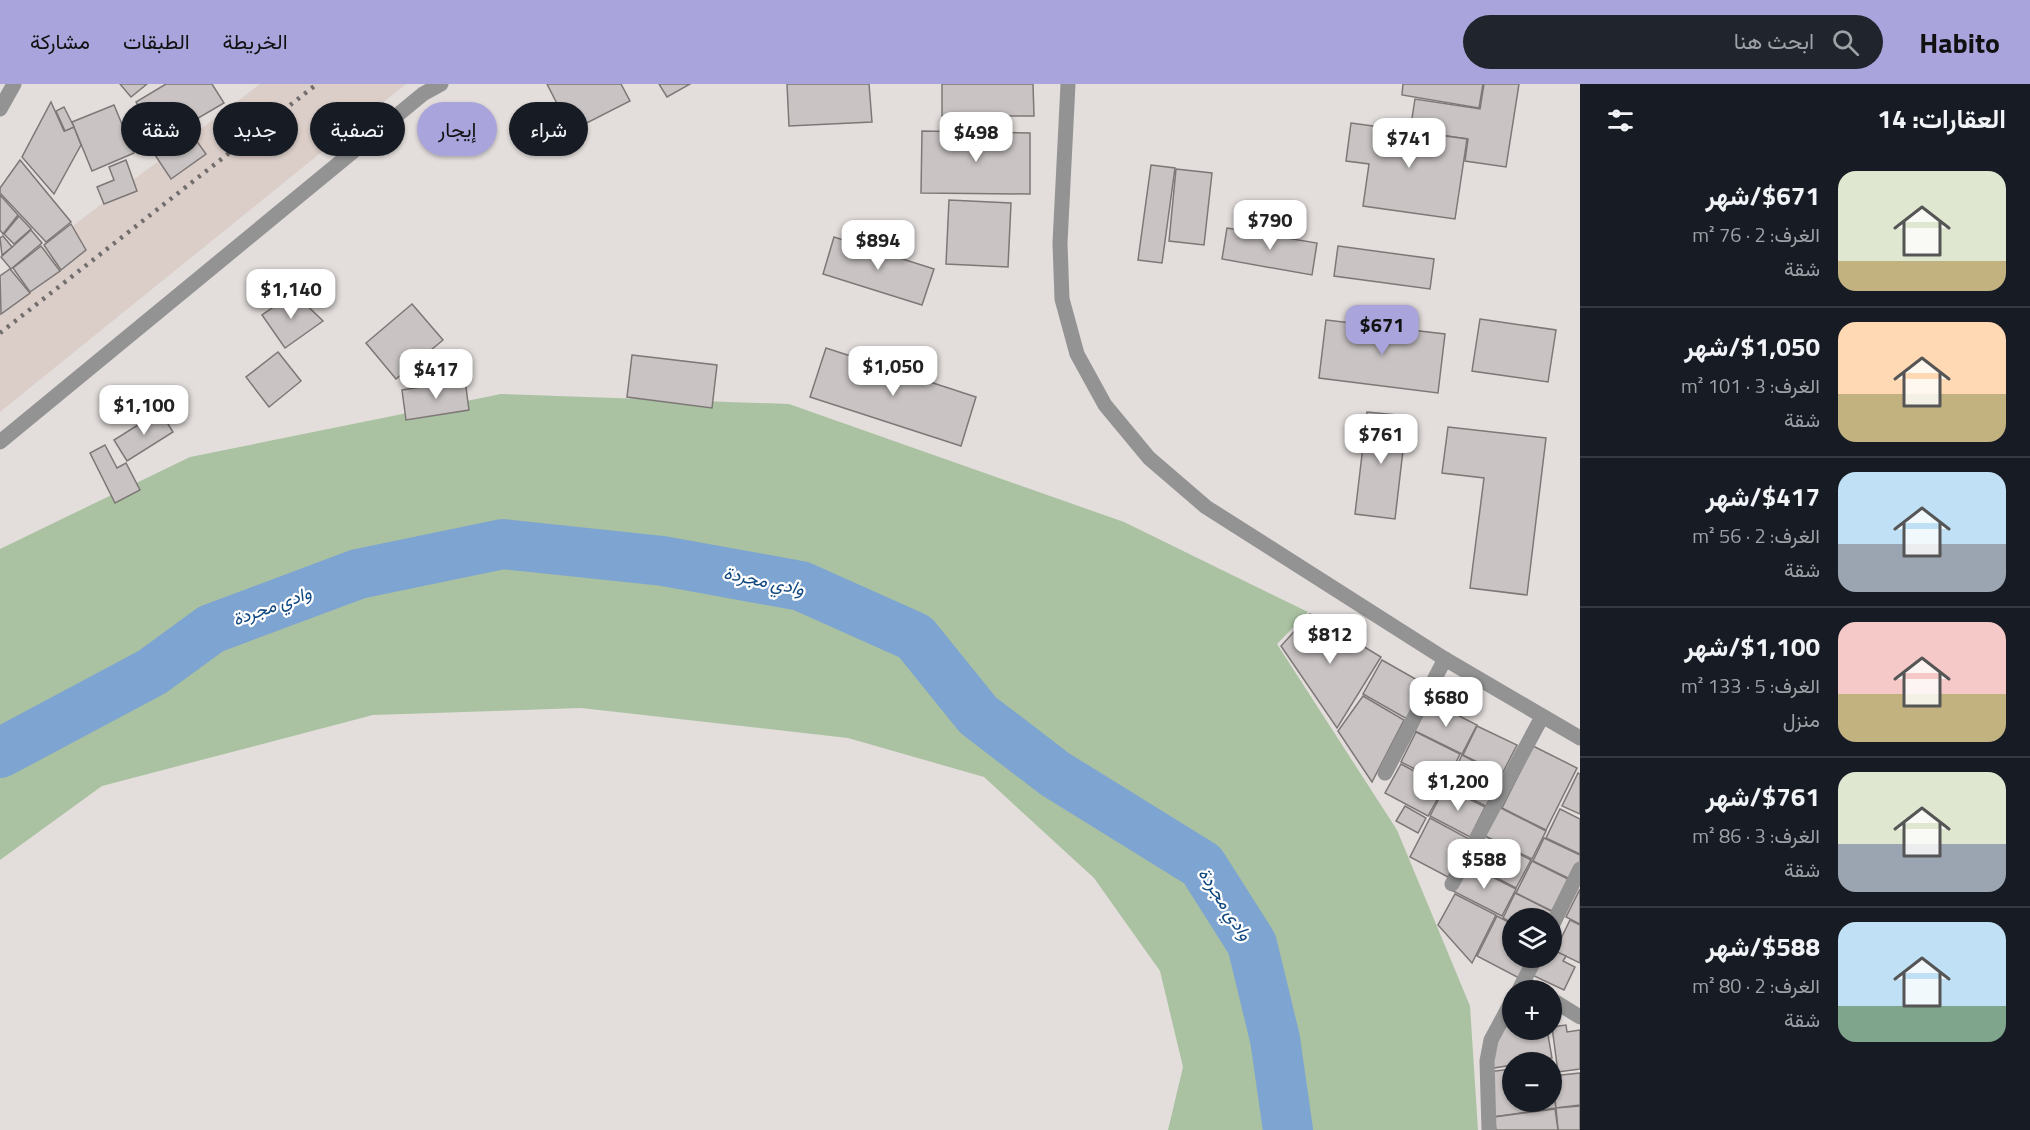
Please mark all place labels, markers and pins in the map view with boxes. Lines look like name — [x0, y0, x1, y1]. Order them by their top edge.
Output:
pin: $498 — [940, 112, 1012, 163]
pin: $741 — [1373, 118, 1445, 169]
pin: $790 — [1234, 200, 1306, 251]
pin: $894 — [842, 220, 914, 271]
pin: $1,140 — [242, 269, 340, 320]
pin: $671 — [1346, 305, 1418, 356]
pin: $1,050 — [844, 346, 942, 397]
pin: $417 — [400, 349, 472, 400]
pin: $1,100 — [95, 385, 193, 436]
pin: $761 — [1345, 414, 1417, 465]
pin: $812 — [1294, 614, 1366, 665]
pin: $680 — [1410, 677, 1482, 728]
pin: $1,200 — [1409, 761, 1507, 812]
pin: $588 — [1448, 839, 1520, 890]

